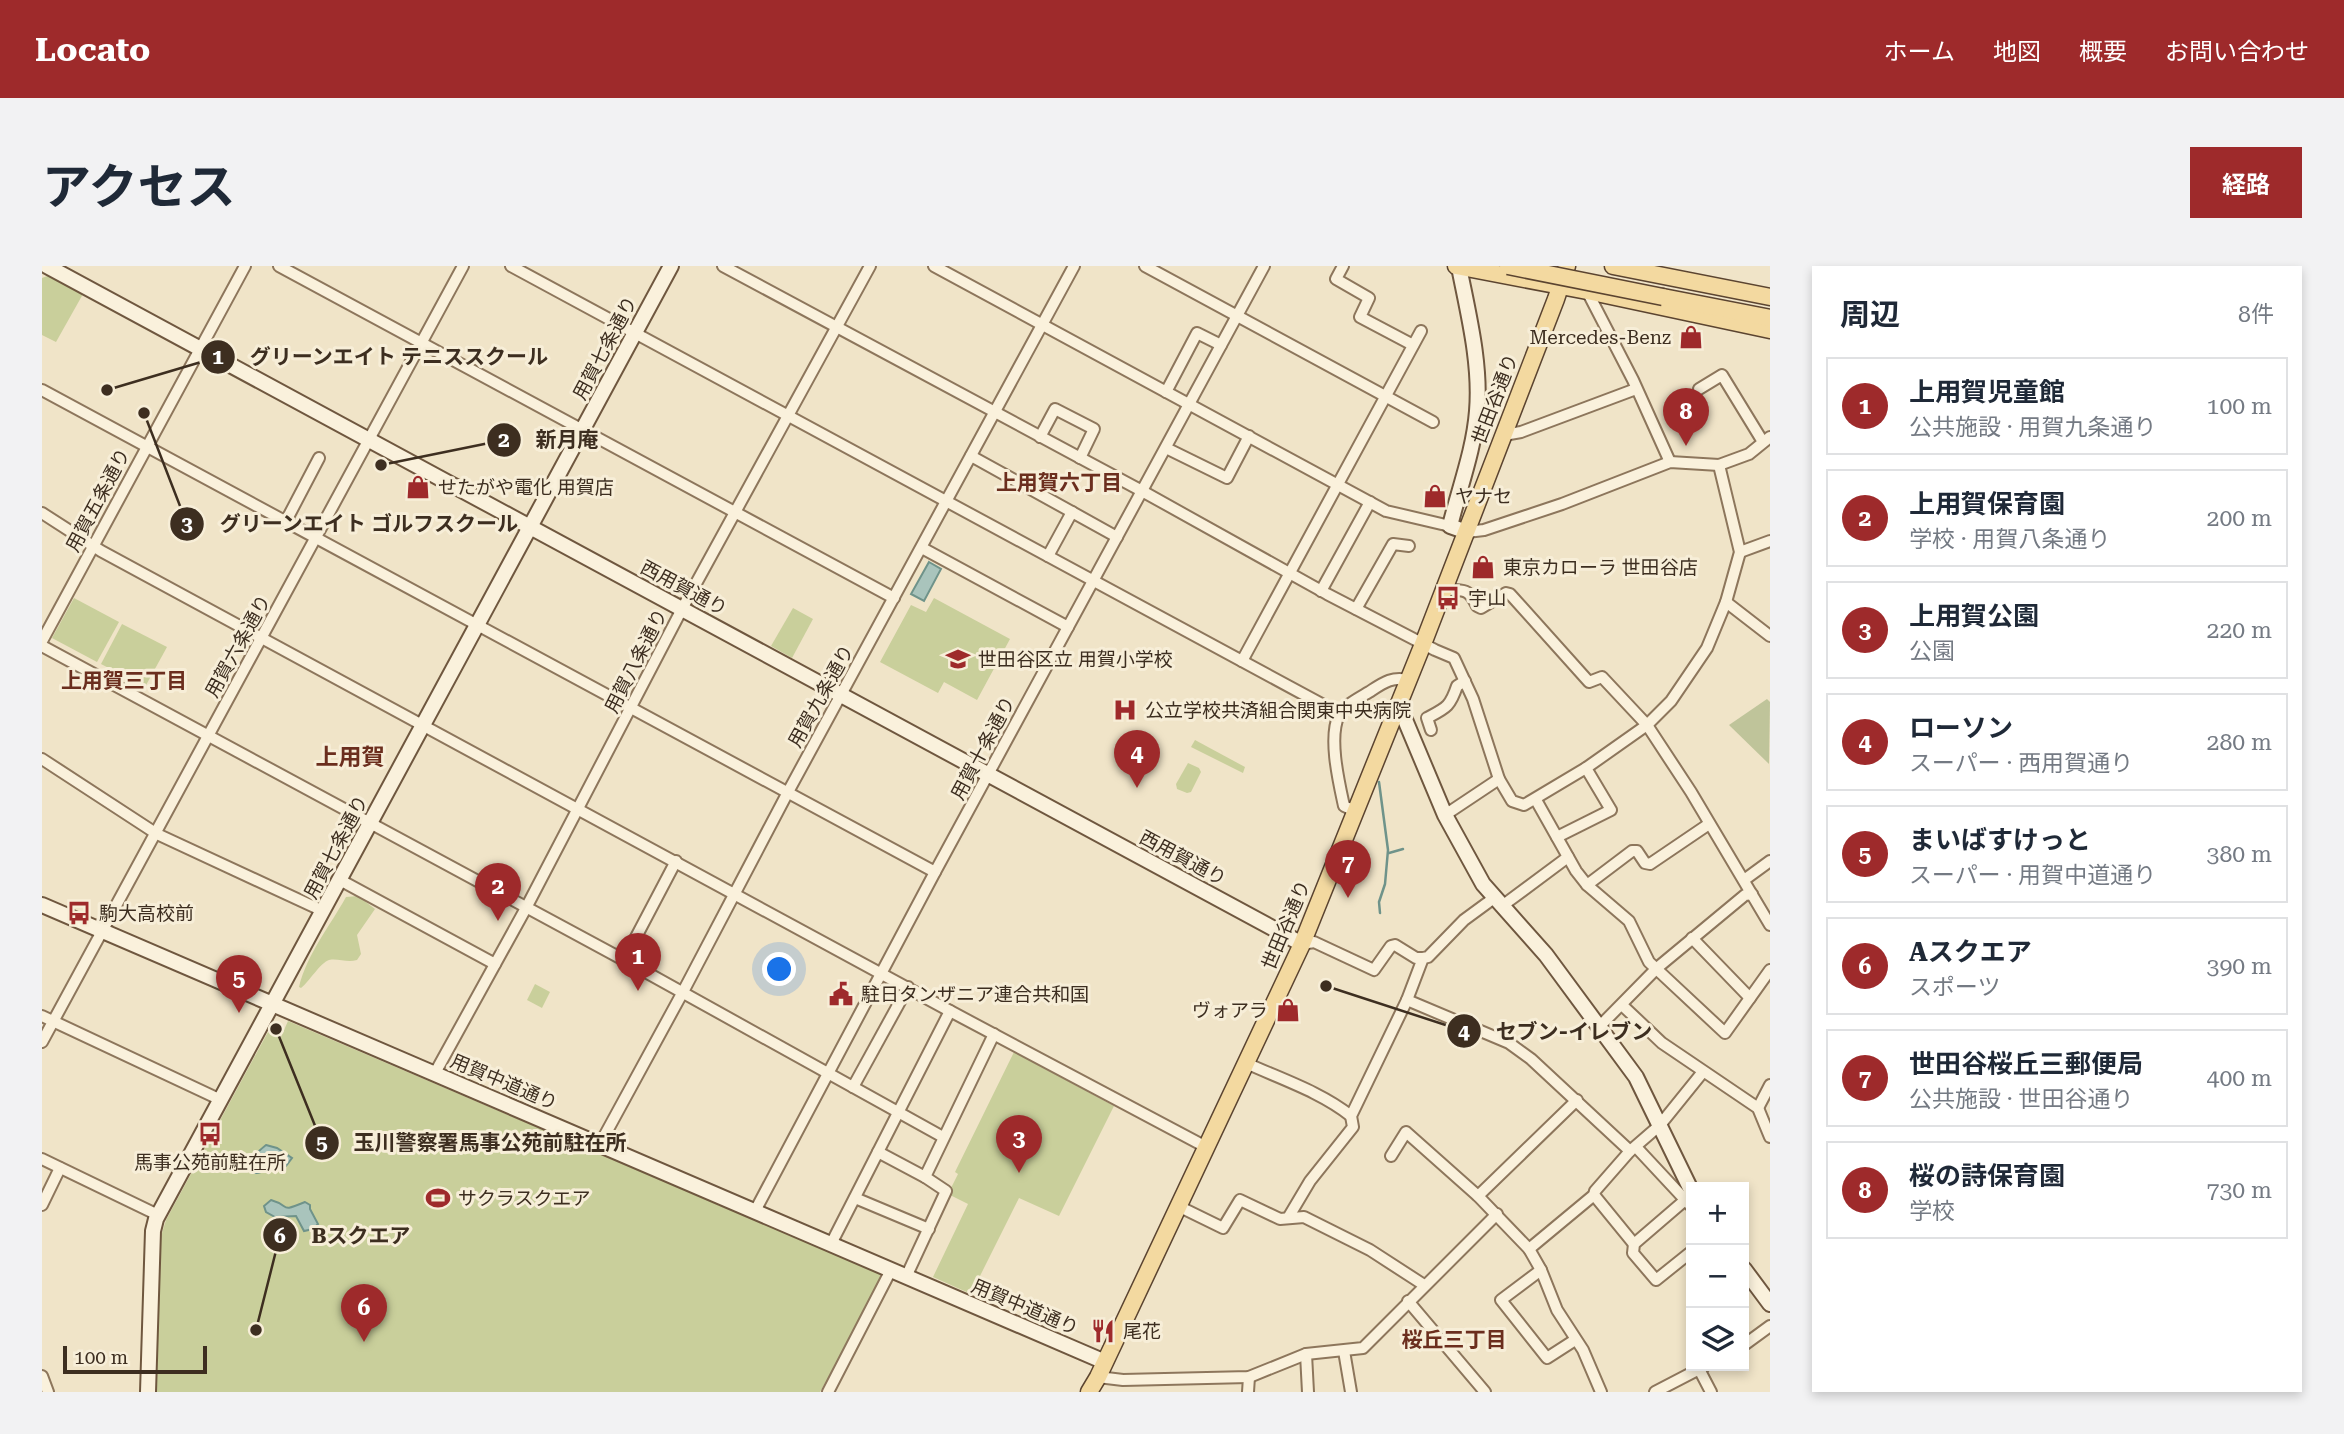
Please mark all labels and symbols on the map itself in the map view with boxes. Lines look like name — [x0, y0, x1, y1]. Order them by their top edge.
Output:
street label: 用賀七条通り — [568, 292, 642, 404]
shop icon: Mercedes-Benz — [1677, 323, 1705, 351]
place label: Mercedes-Benz — [1529, 326, 1671, 349]
callout: グリーンエイト テニススクール — [201, 336, 563, 378]
text: 1 — [212, 345, 224, 369]
text: グリーンエイト テニススクール — [250, 345, 548, 369]
street label: 世田谷通り — [1467, 351, 1523, 447]
pin: 8 — [1663, 388, 1709, 446]
callout: 新月庵 — [486, 419, 612, 461]
text: 2 — [498, 428, 510, 452]
text: 新月庵 — [536, 428, 599, 452]
street label: 用賀五条通り — [61, 444, 135, 556]
district label: 上用賀六丁目 — [996, 471, 1122, 495]
shop icon: せたがや電化 用賀店 — [404, 473, 432, 501]
place label: せたがや電化 用賀店 — [438, 476, 614, 499]
shop icon: ヤナセ — [1421, 482, 1449, 510]
place label: ヤナセ — [1455, 485, 1512, 508]
callout: グリーンエイト ゴルフスクール — [170, 503, 532, 545]
text: 3 — [181, 512, 193, 536]
text: グリーンエイト ゴルフスクール — [220, 512, 518, 536]
shop icon: 東京カローラ 世田谷店 — [1469, 553, 1497, 581]
street label: 西用賀通り — [637, 556, 731, 620]
place label: 東京カローラ 世田谷店 — [1503, 556, 1698, 579]
bus stop icon: 宇山 — [1434, 584, 1462, 612]
place label: 宇山 — [1468, 587, 1506, 610]
street label: 用賀六条通り — [200, 591, 276, 701]
street label: 用賀八条通り — [600, 605, 672, 717]
street label: 用賀九条通り — [783, 641, 859, 751]
school or university icon: 世田谷区立 用賀小学校 — [944, 645, 972, 673]
place label: 世田谷区立 用賀小学校 — [978, 648, 1173, 671]
district label: 上用賀三丁目 — [61, 669, 187, 693]
street label: 用賀十条通り — [946, 692, 1020, 804]
hospital icon: 公立学校共済組合関東中央病院 — [1111, 696, 1139, 724]
place label: 公立学校共済組合関東中央病院 — [1145, 699, 1411, 722]
pin: 4 — [1114, 730, 1160, 788]
district label: 上用賀 — [316, 744, 385, 771]
street label: 用賀七条通り — [299, 791, 373, 903]
street label: 西用賀通り — [1136, 826, 1230, 890]
pin: 7 — [1325, 840, 1371, 898]
pin: 2 — [475, 863, 521, 921]
street label: 世田谷通り — [1257, 877, 1315, 973]
bus stop icon: 駒大高校前 — [65, 899, 93, 927]
place label: 駒大高校前 — [99, 902, 194, 925]
pin: 1 — [615, 933, 661, 991]
your location — [762, 952, 796, 986]
pin: 5 — [216, 955, 262, 1013]
public building icon: 駐日タンザニア連合共和国 — [827, 980, 855, 1008]
place label: 駐日タンザニア連合共和国 — [861, 983, 1089, 1006]
shop icon: ヴォアラ — [1274, 996, 1302, 1024]
place label: ヴォアラ — [1192, 999, 1268, 1022]
callout: セブン-イレブン — [1447, 1010, 1666, 1052]
text: 4 — [1458, 1020, 1470, 1044]
text: セブン-イレブン — [1496, 1020, 1652, 1044]
street label: 用賀中道通り — [447, 1049, 561, 1115]
pin: 3 — [996, 1115, 1042, 1173]
bus stop icon: 馬事公苑前駐在所 — [196, 1120, 224, 1148]
callout: 玉川警察署馬事公苑前駐在所 — [304, 1122, 640, 1164]
text: 5 — [316, 1131, 328, 1155]
text: 玉川警察署馬事公苑前駐在所 — [354, 1131, 627, 1155]
place label: 馬事公苑前駐在所 — [134, 1151, 286, 1174]
sports icon: サクラスクエア — [424, 1184, 452, 1212]
place label: サクラスクエア — [458, 1187, 591, 1210]
callout: Bスクエア — [262, 1214, 424, 1256]
text: 6 — [274, 1224, 286, 1248]
text: Bスクエア — [311, 1224, 411, 1248]
street label: 用賀中道通り — [968, 1274, 1082, 1340]
pin: 6 — [341, 1284, 387, 1342]
restaurant icon: 尾花 — [1089, 1317, 1117, 1345]
place label: 尾花 — [1123, 1320, 1161, 1343]
district label: 桜丘三丁目 — [1402, 1328, 1507, 1352]
scale bar — [63, 1343, 206, 1375]

